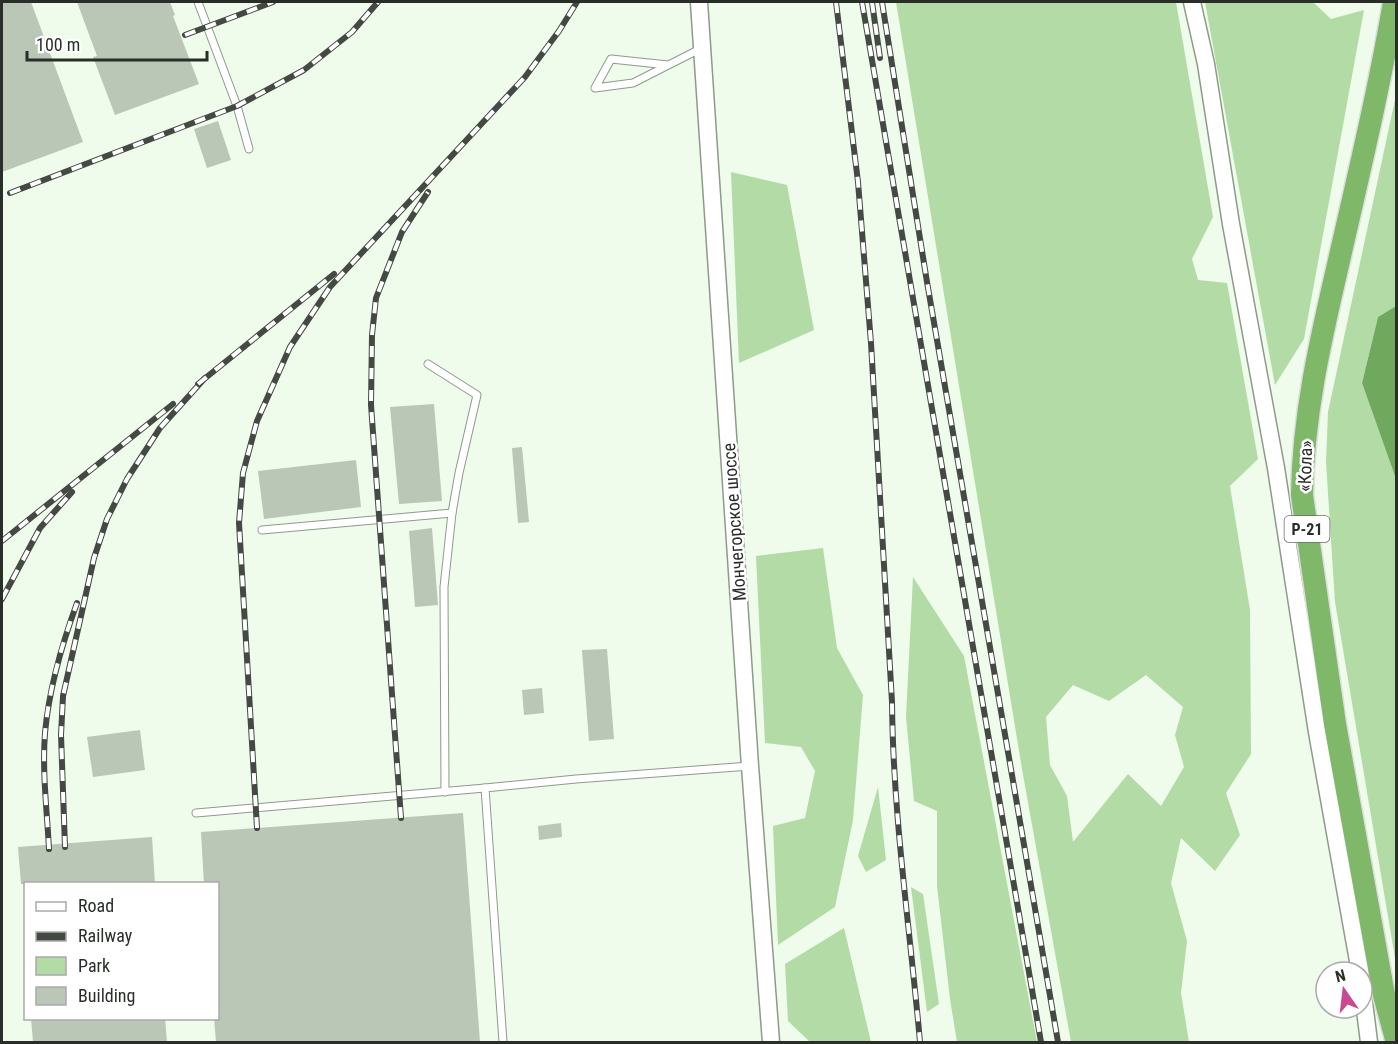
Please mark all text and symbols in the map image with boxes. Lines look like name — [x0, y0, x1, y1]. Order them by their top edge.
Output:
scale bar — [27, 24, 207, 62]
text: 100 m — [36, 34, 80, 55]
street label: «Кола» — [1294, 440, 1316, 492]
street label: Мончегорское шоссе — [718, 442, 750, 602]
road number: Р-21 — [1284, 516, 1330, 542]
legend — [24, 882, 219, 1020]
text: Road — [78, 895, 114, 916]
text: Railway — [78, 925, 133, 946]
text: Park — [78, 955, 110, 976]
north arrow — [1314, 960, 1374, 1020]
text: N — [1333, 966, 1348, 986]
text: Building — [78, 985, 135, 1006]

